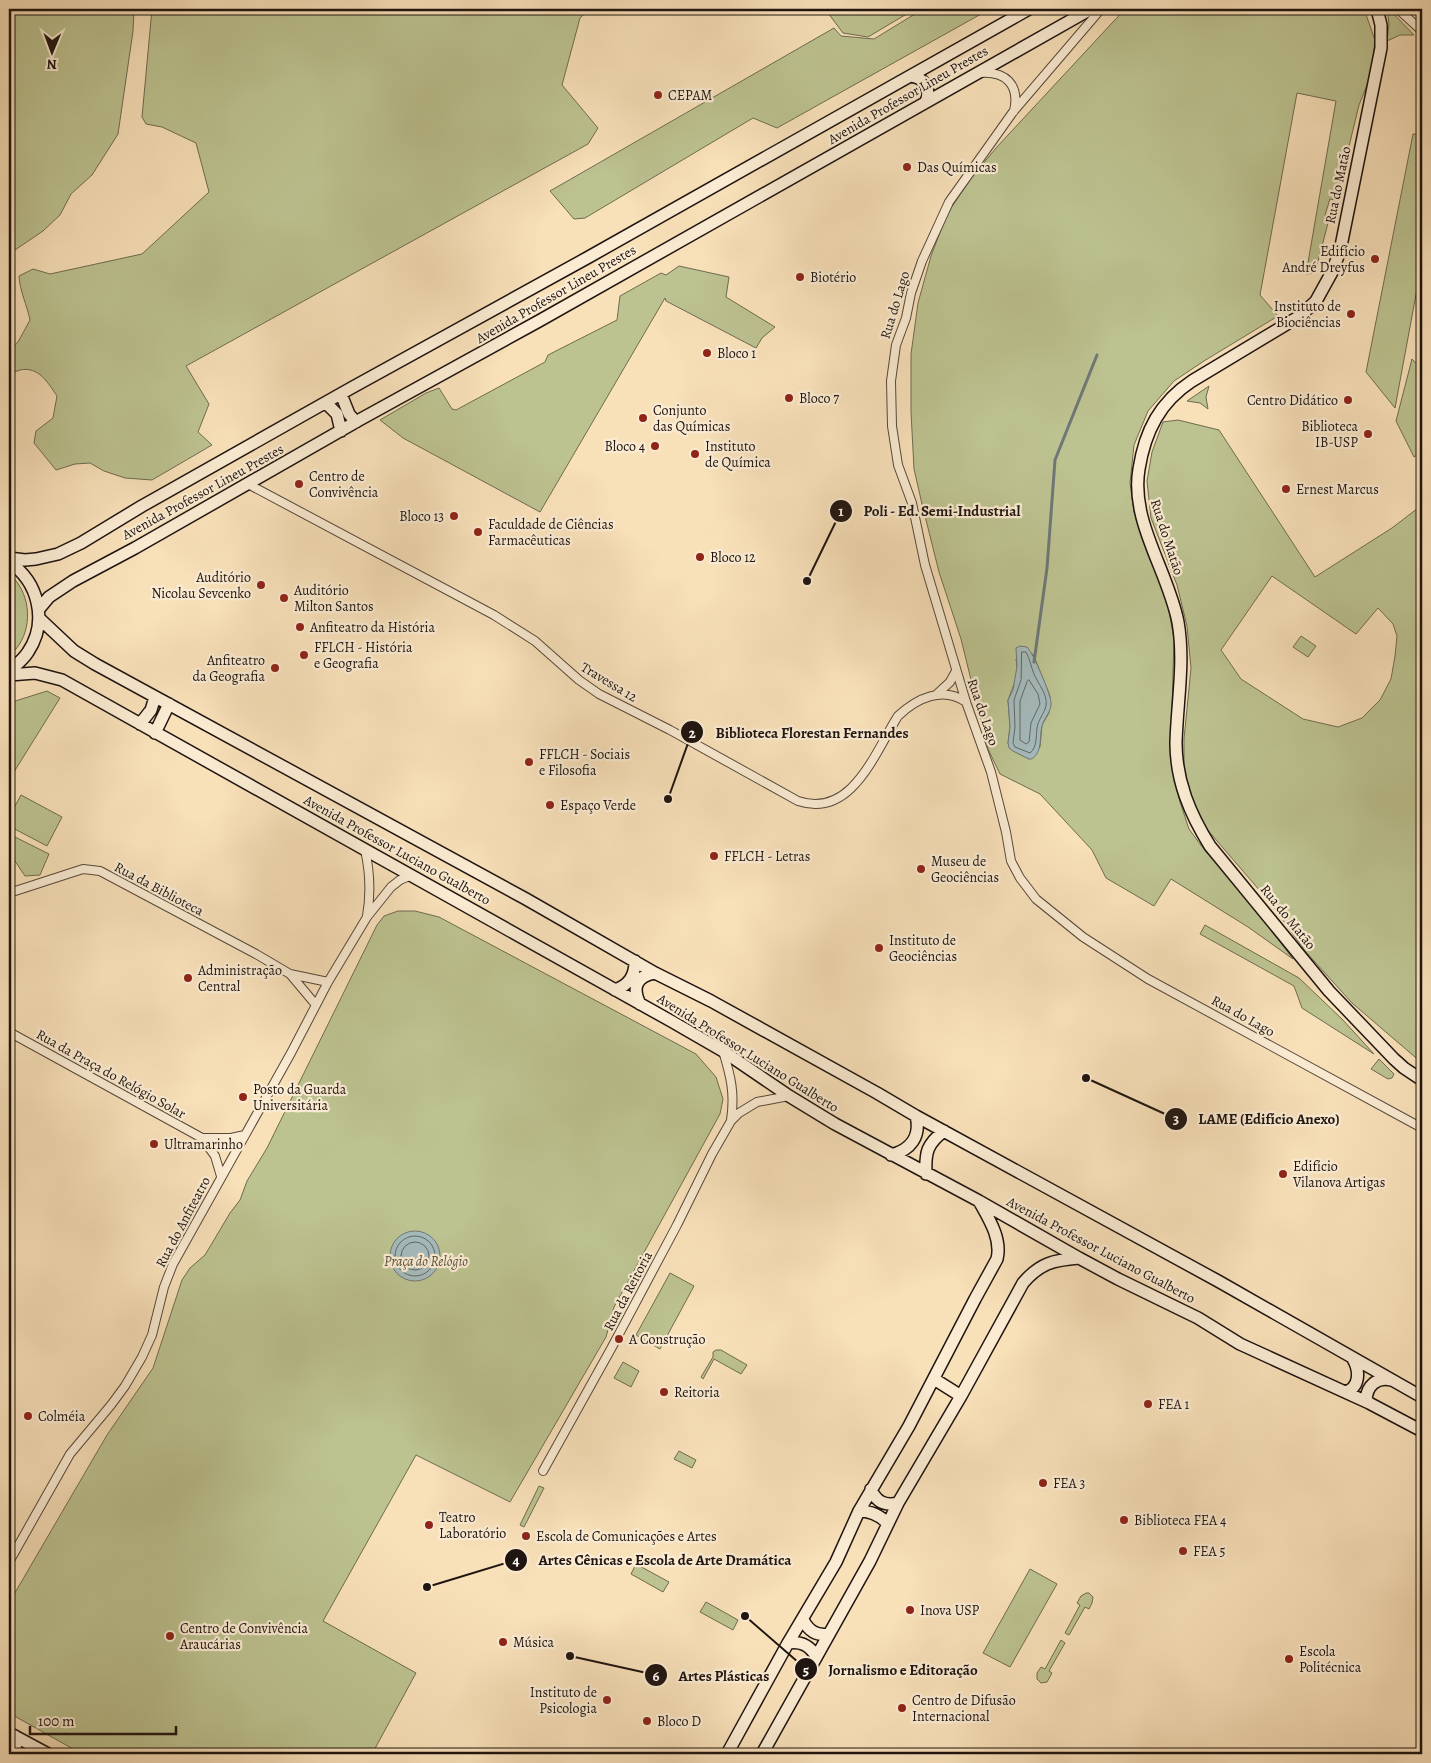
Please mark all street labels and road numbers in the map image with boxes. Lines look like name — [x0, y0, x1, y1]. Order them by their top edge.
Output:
street label: Avenida Professor Lineu Prestes — [824, 41, 992, 149]
street label: Rua do Matão — [1321, 145, 1355, 225]
street label: Avenida Professor Lineu Prestes — [472, 240, 640, 348]
street label: Rua do Lago — [876, 269, 914, 341]
street label: Avenida Professor Lineu Prestes — [118, 440, 287, 545]
street label: Rua do Matão — [1146, 497, 1188, 577]
street label: Travessa 12 — [577, 658, 641, 707]
street label: Rua do Lago — [963, 676, 1003, 748]
street label: Avenida Professor Luciano Gualberto — [299, 790, 494, 909]
street label: Rua da Biblioteca — [111, 857, 207, 921]
street label: Rua do Matão — [1256, 880, 1320, 954]
street label: Avenida Professor Luciano Gualberto — [653, 989, 842, 1117]
street label: Rua do Lago — [1208, 991, 1278, 1041]
street label: Rua da Praça do Relógio Solar — [33, 1025, 190, 1123]
street label: Rua do Anfiteatro — [151, 1173, 215, 1271]
street label: Avenida Professor Luciano Gualberto — [1003, 1192, 1199, 1308]
street label: Rua da Reitoria — [599, 1247, 657, 1334]

